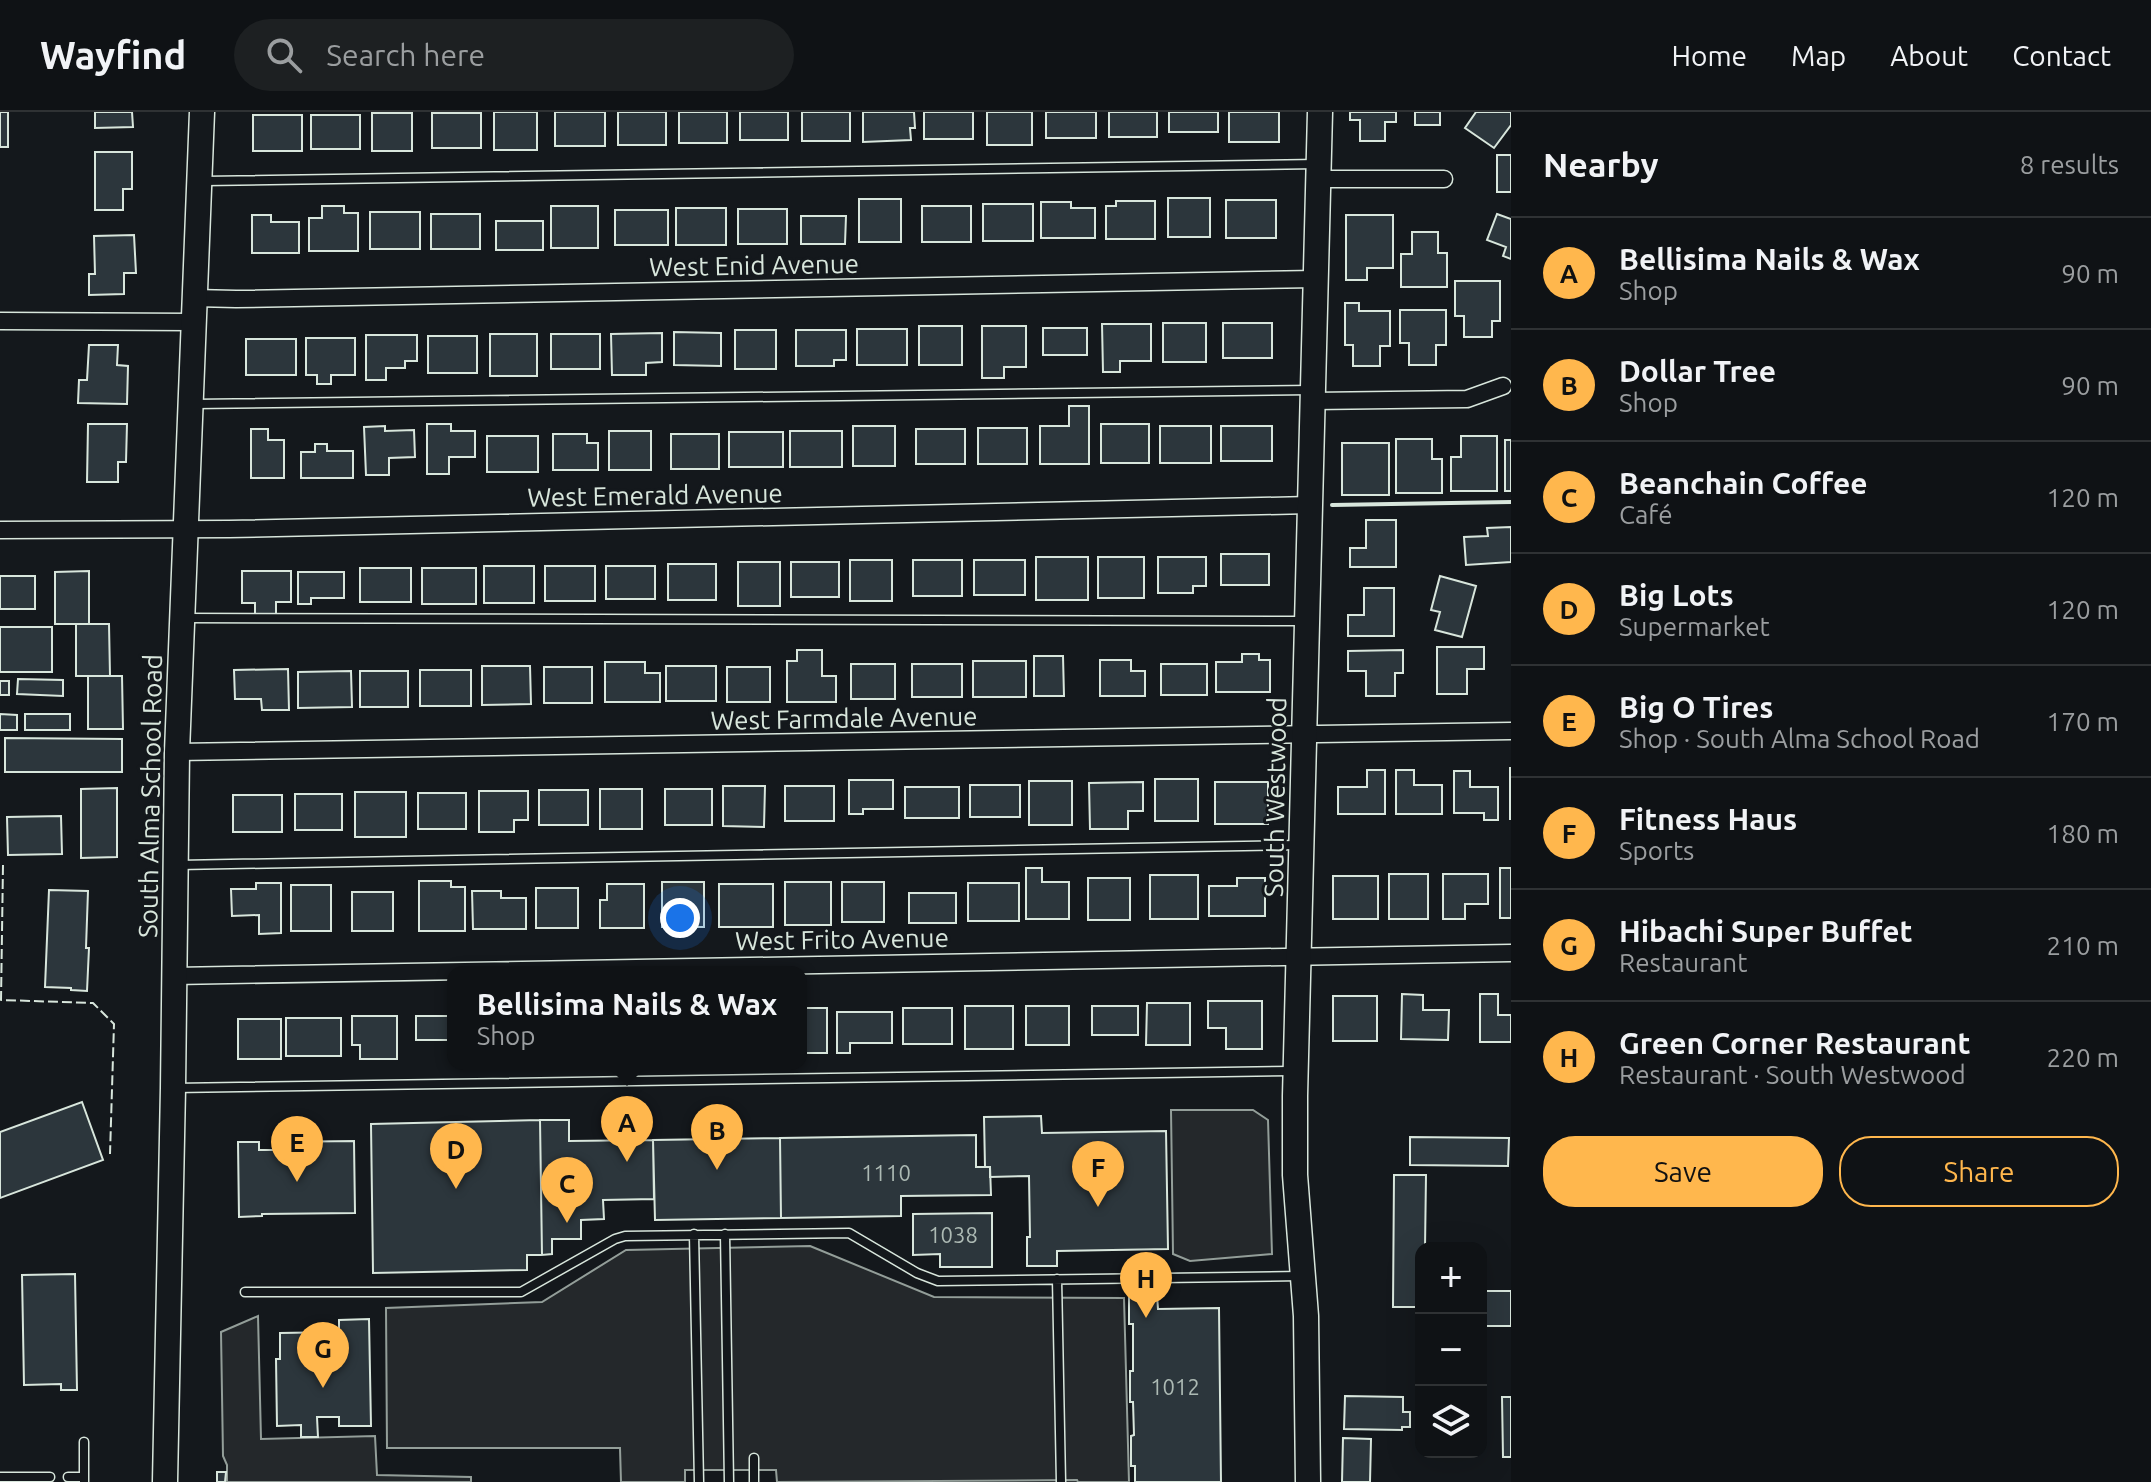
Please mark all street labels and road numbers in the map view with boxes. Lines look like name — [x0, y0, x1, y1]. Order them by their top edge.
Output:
street label: West Enid Avenue — [649, 249, 859, 281]
street label: West Emerald Avenue — [527, 478, 783, 512]
street label: South Alma School Road — [133, 654, 167, 938]
street label: South Westwood — [1259, 697, 1291, 897]
street label: West Farmdale Avenue — [710, 701, 978, 735]
street label: West Frito Avenue — [735, 923, 949, 955]

